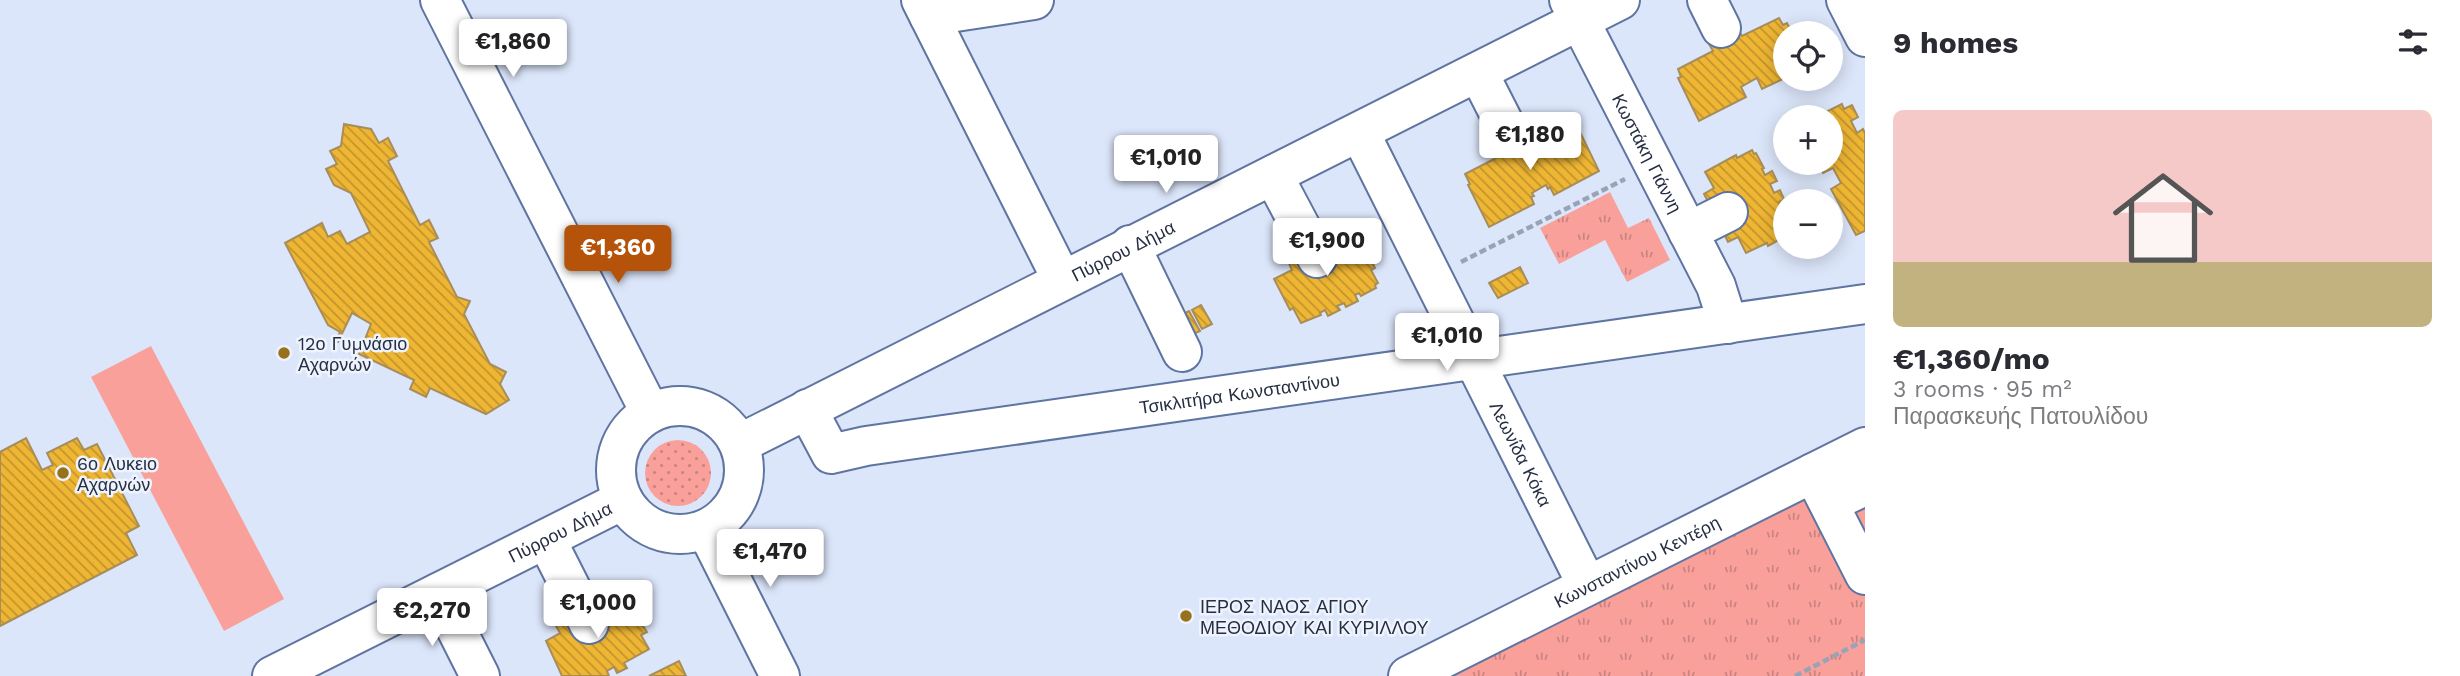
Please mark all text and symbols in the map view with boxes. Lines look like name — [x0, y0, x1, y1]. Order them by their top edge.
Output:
pin: €1,860 — [456, 20, 570, 79]
map controls — [1773, 21, 1843, 259]
button: locate — [1773, 21, 1843, 91]
icon: filters — [2394, 23, 2432, 61]
text: 9 homes — [1893, 25, 2018, 60]
text: €1,860 — [475, 28, 551, 55]
street label: Κωστάκη Γιάννη — [1608, 90, 1687, 216]
button: + — [1773, 105, 1843, 175]
pin: €1,180 — [1473, 113, 1587, 172]
text: €1,180 — [1495, 121, 1565, 148]
pin: €1,010 — [1109, 136, 1223, 195]
text: €1,010 — [1130, 144, 1202, 171]
icon: home — [2100, 155, 2226, 281]
button: − — [1773, 189, 1843, 259]
street label: Πύρρου Δήμα — [1068, 216, 1178, 285]
pin: €1,900 — [1270, 218, 1384, 278]
pin: €1,360 — [561, 226, 675, 285]
text: €1,900 — [1289, 227, 1365, 254]
text: €1,360 — [580, 234, 656, 261]
pin: €1,010 — [1390, 314, 1504, 373]
text: €1,010 — [1411, 322, 1483, 349]
place label: 12ο Γυμνάσιο Αχαρνών — [298, 333, 407, 375]
text: €1,360/mo — [1893, 341, 2050, 376]
marker: 12ο Γυμνάσιο Αχαρνών — [276, 345, 292, 361]
street label: Τσικλιτήρα Κωνσταντίνου — [1138, 368, 1341, 418]
text: 3 rooms · 95 m² — [1893, 376, 2072, 403]
street label: Λεωνίδα Κόκα — [1486, 398, 1556, 510]
text: Παρασκευής Πατουλίδου — [1893, 403, 2148, 430]
place label: 6ο Λυκειο Αχαρνών — [77, 453, 157, 495]
marker: 6ο Λυκειο Αχαρνών — [55, 465, 71, 481]
street label: Πύρρου Δήμα — [505, 497, 615, 566]
street label: Κωνσταντίνου Κεντέρη — [1550, 511, 1723, 612]
pin: €1,470 — [713, 530, 827, 589]
text: €1,470 — [733, 538, 807, 565]
pin: €1,000 — [541, 580, 655, 640]
pin: €2,270 — [375, 588, 489, 648]
text: €1,000 — [560, 589, 636, 616]
place label: ΙΕΡΟΣ ΝΑΟΣ ΑΓΙΟΥ ΜΕΘΟΔΙΟΥ ΚΑΙ ΚΥΡΙΛΛΟΥ — [1200, 596, 1428, 638]
text: €2,270 — [393, 597, 471, 624]
marker: ΙΕΡΟΣ ΝΑΟΣ ΑΓΙΟΥ ΜΕΘΟΔΙΟΥ ΚΑΙ ΚΥΡΙΛΛΟΥ — [1178, 608, 1194, 624]

